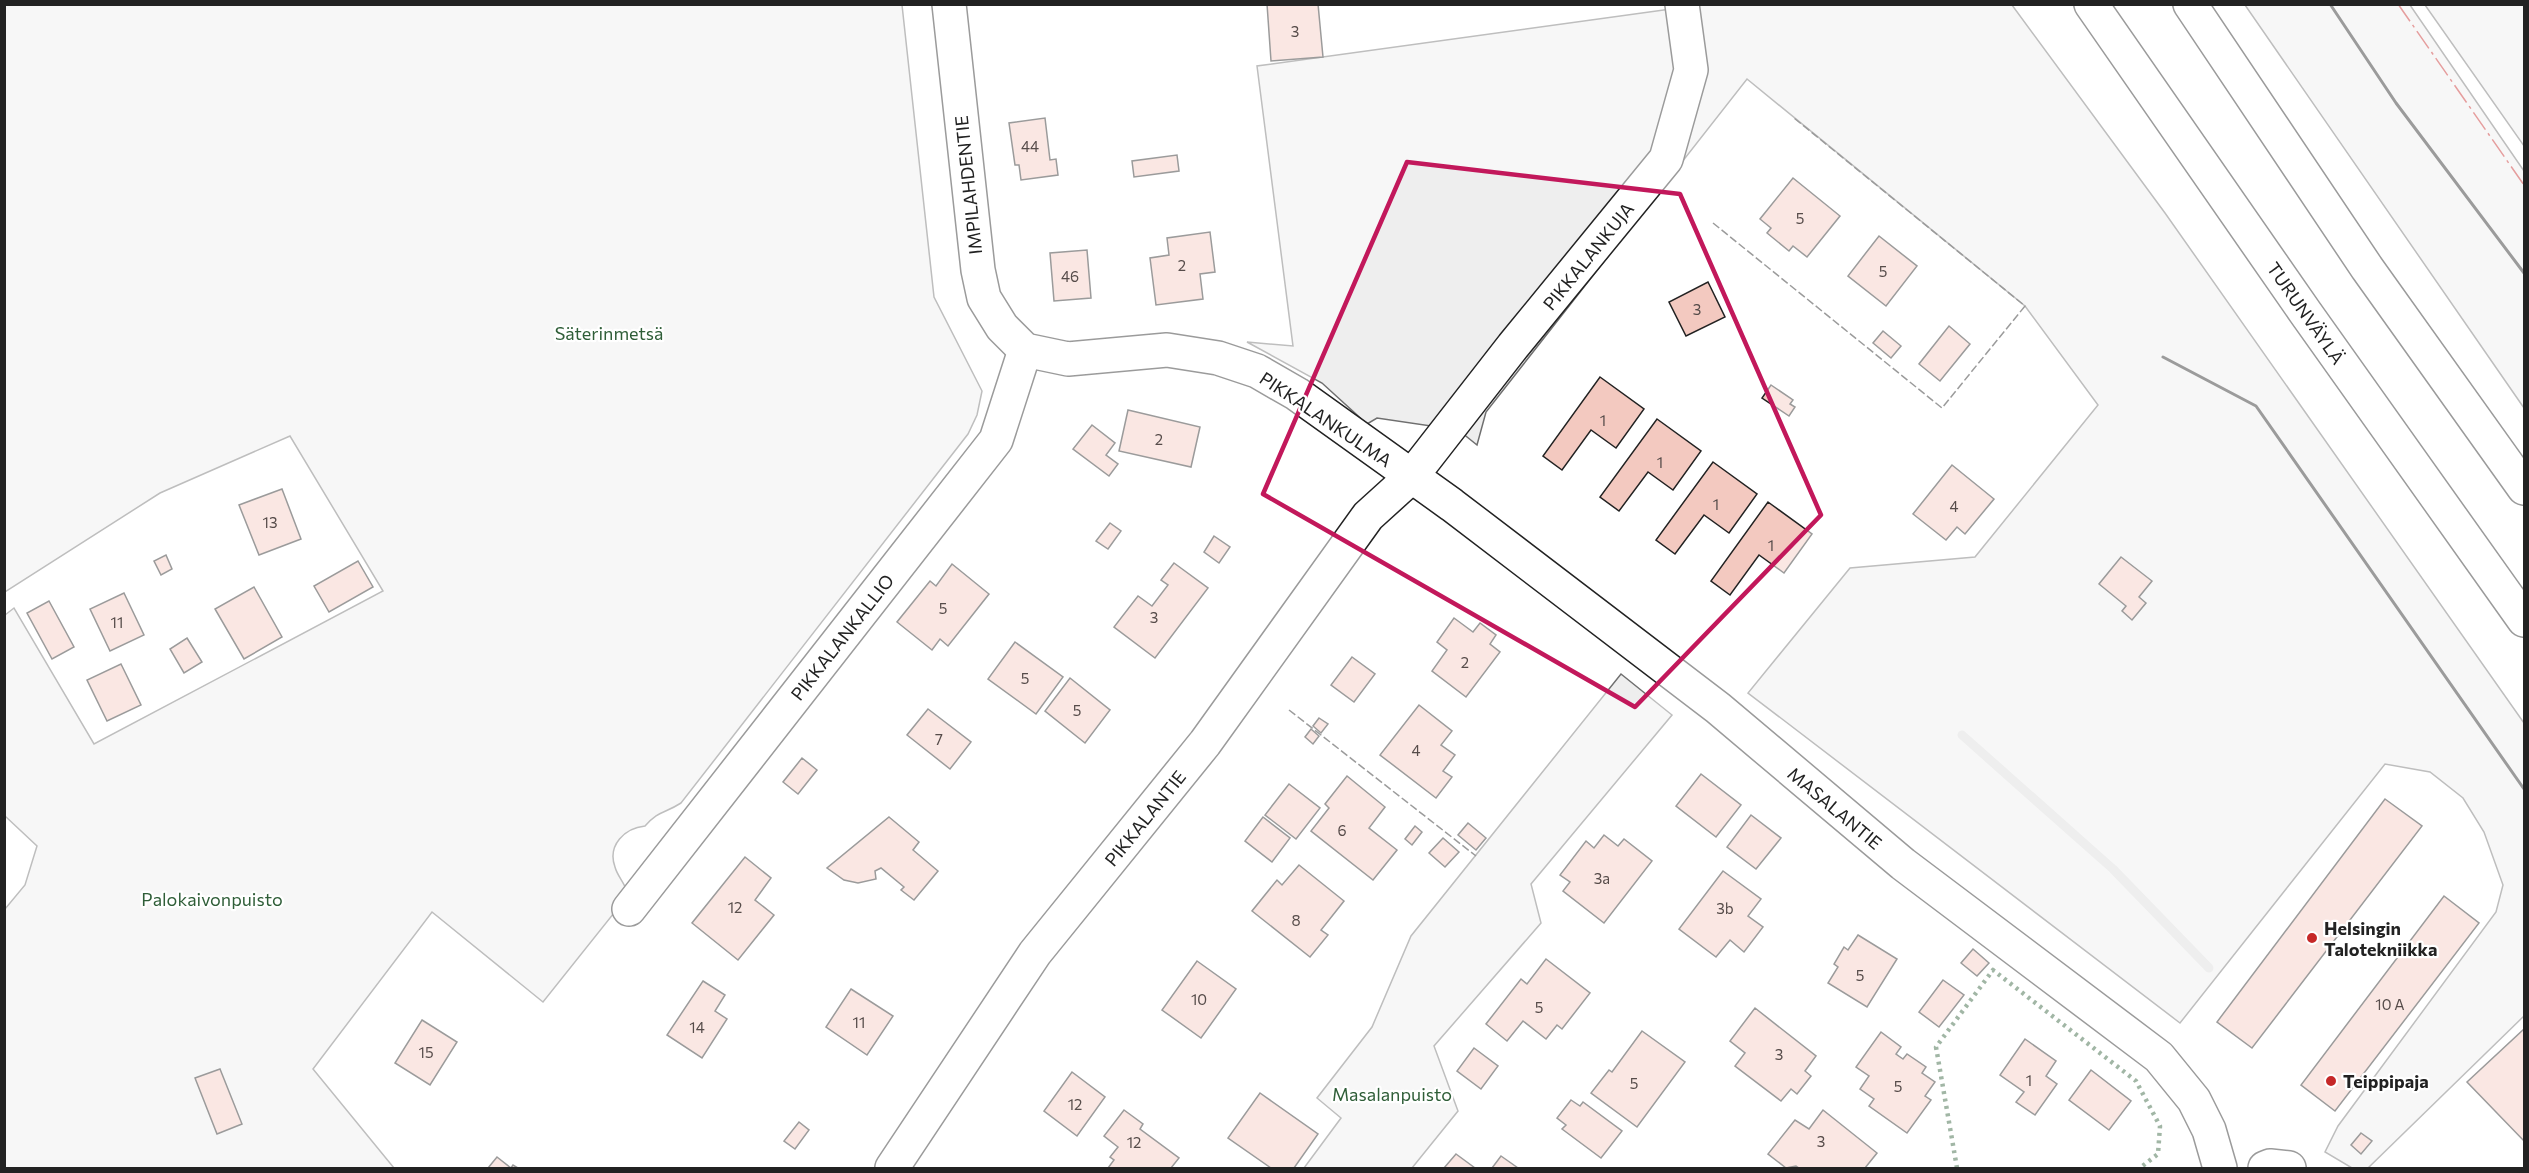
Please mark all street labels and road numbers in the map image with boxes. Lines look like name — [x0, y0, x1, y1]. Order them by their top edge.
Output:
street label: IMPILAHDENTIE — [950, 114, 986, 256]
street label: PIKKALANKUJA — [1538, 198, 1638, 314]
street label: TURUNVÄYLÄ — [2263, 258, 2349, 368]
street label: PIKKALANKULMA — [1256, 367, 1396, 471]
street label: PIKKALANKALLIO — [786, 570, 898, 704]
street label: MASALANTIE — [1783, 762, 1887, 854]
street label: PIKKALANTIE — [1100, 766, 1190, 870]

